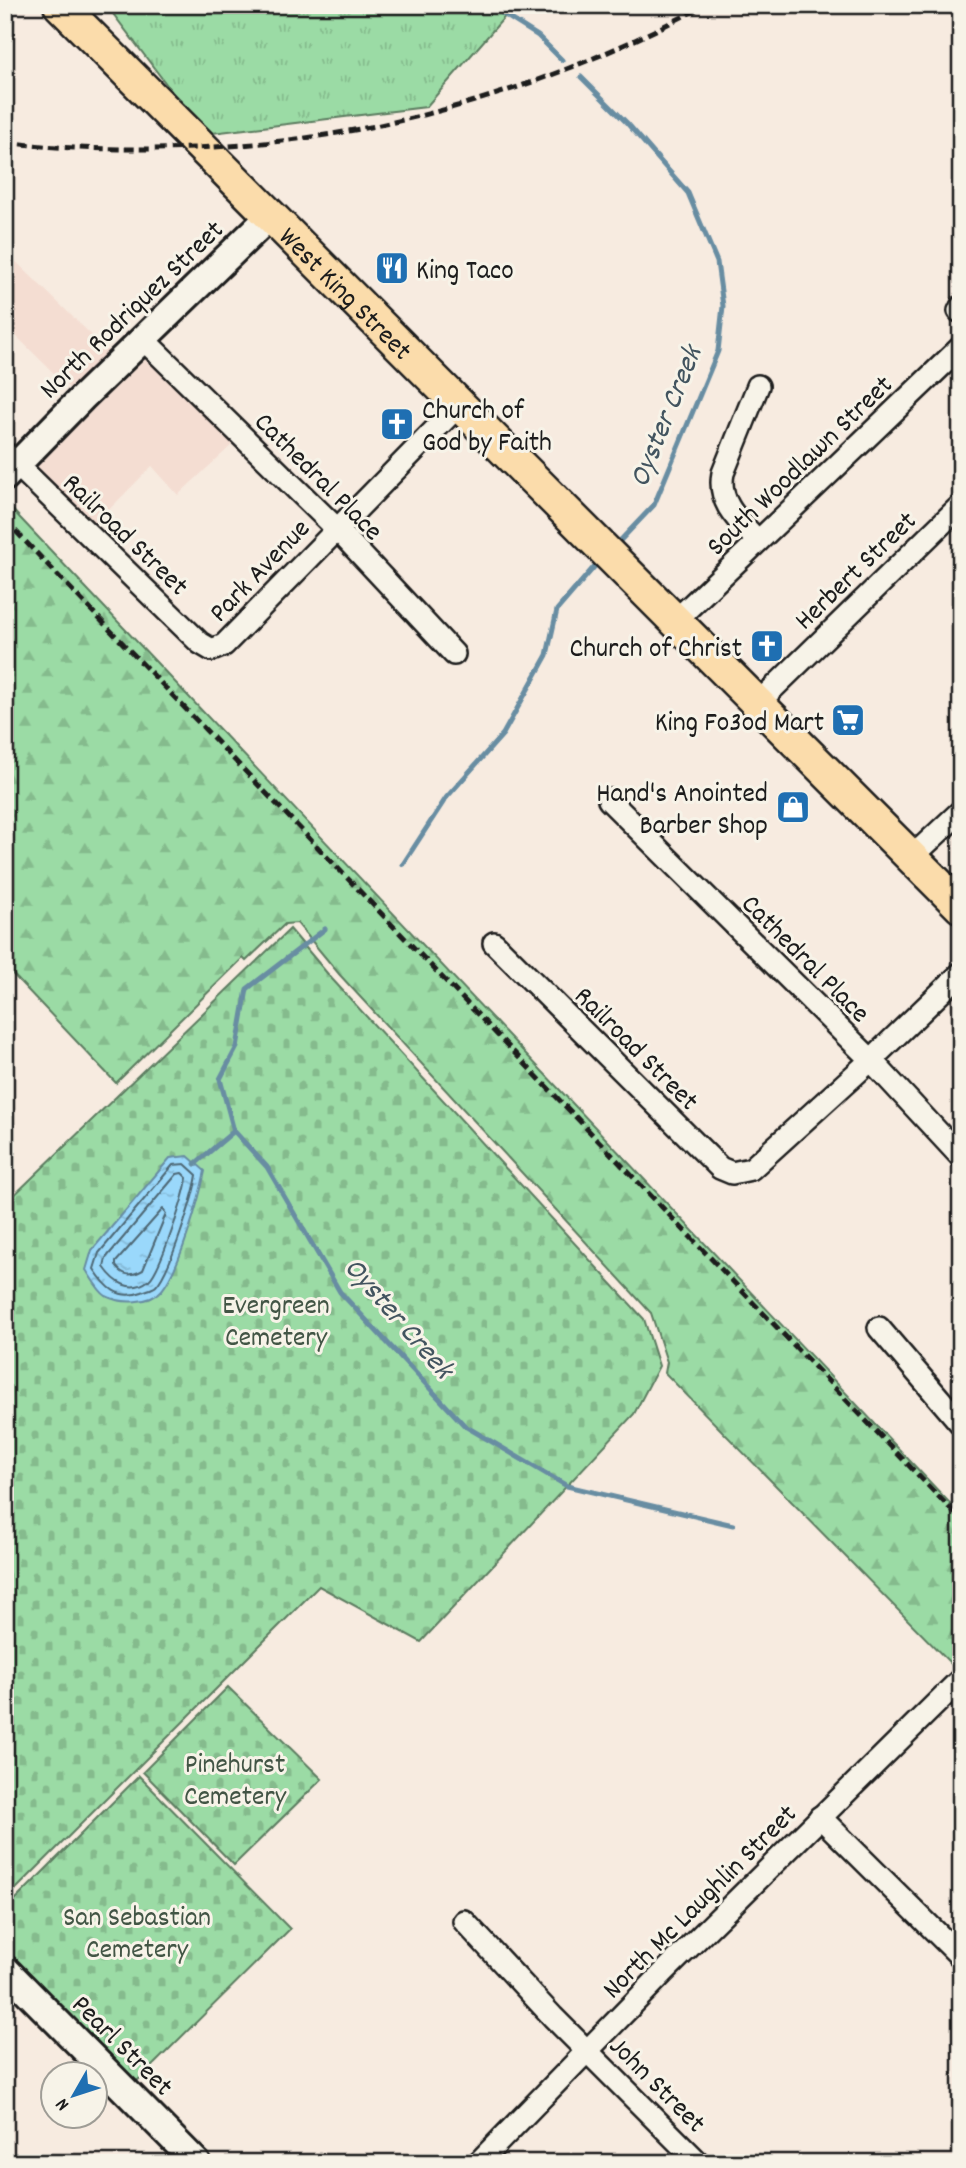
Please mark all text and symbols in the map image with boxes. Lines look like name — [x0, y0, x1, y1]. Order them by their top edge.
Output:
street label: North Rodriquez Street — [32, 213, 235, 410]
street label: West King Street — [267, 220, 419, 372]
restaurant icon: King Taco — [373, 249, 411, 287]
place label: King Taco — [416, 253, 514, 293]
water label: Oyster Creek — [620, 338, 717, 495]
street label: South Woodlawn Street — [699, 368, 904, 567]
place label: Church of God by Faith — [422, 393, 552, 465]
street label: Cathedral Place — [243, 405, 390, 552]
church icon: Church of God by Faith — [378, 405, 416, 443]
street label: Railroad Street — [51, 466, 196, 607]
street label: Herbert Street — [787, 504, 928, 641]
street label: Park Avenue — [202, 512, 321, 633]
church icon: Church of Christ — [748, 627, 786, 665]
place label: Church of Christ — [569, 631, 742, 671]
supermarket icon: King Fo3od Mart — [829, 701, 867, 739]
place label: King Fo3od Mart — [655, 705, 824, 745]
place label: Hand's Anointed Barber Shop — [596, 776, 768, 848]
shop icon: Hand's Anointed Barber Shop — [774, 788, 812, 826]
street label: Cathedral Place — [730, 887, 877, 1034]
street label: Railroad Street — [563, 979, 706, 1122]
water label: Oyster Creek — [332, 1250, 463, 1392]
park label: Evergreen Cemetery — [222, 1288, 330, 1360]
park label: Pinehurst Cemetery — [184, 1747, 287, 1819]
street label: North Mc Laughlin Street — [595, 1797, 808, 2010]
park label: San Sebastian Cemetery — [63, 1900, 211, 1972]
street label: Pearl Street — [60, 1988, 180, 2108]
street label: John Street — [598, 2029, 713, 2144]
north arrow — [38, 2060, 108, 2130]
text: N — [50, 2091, 77, 2116]

